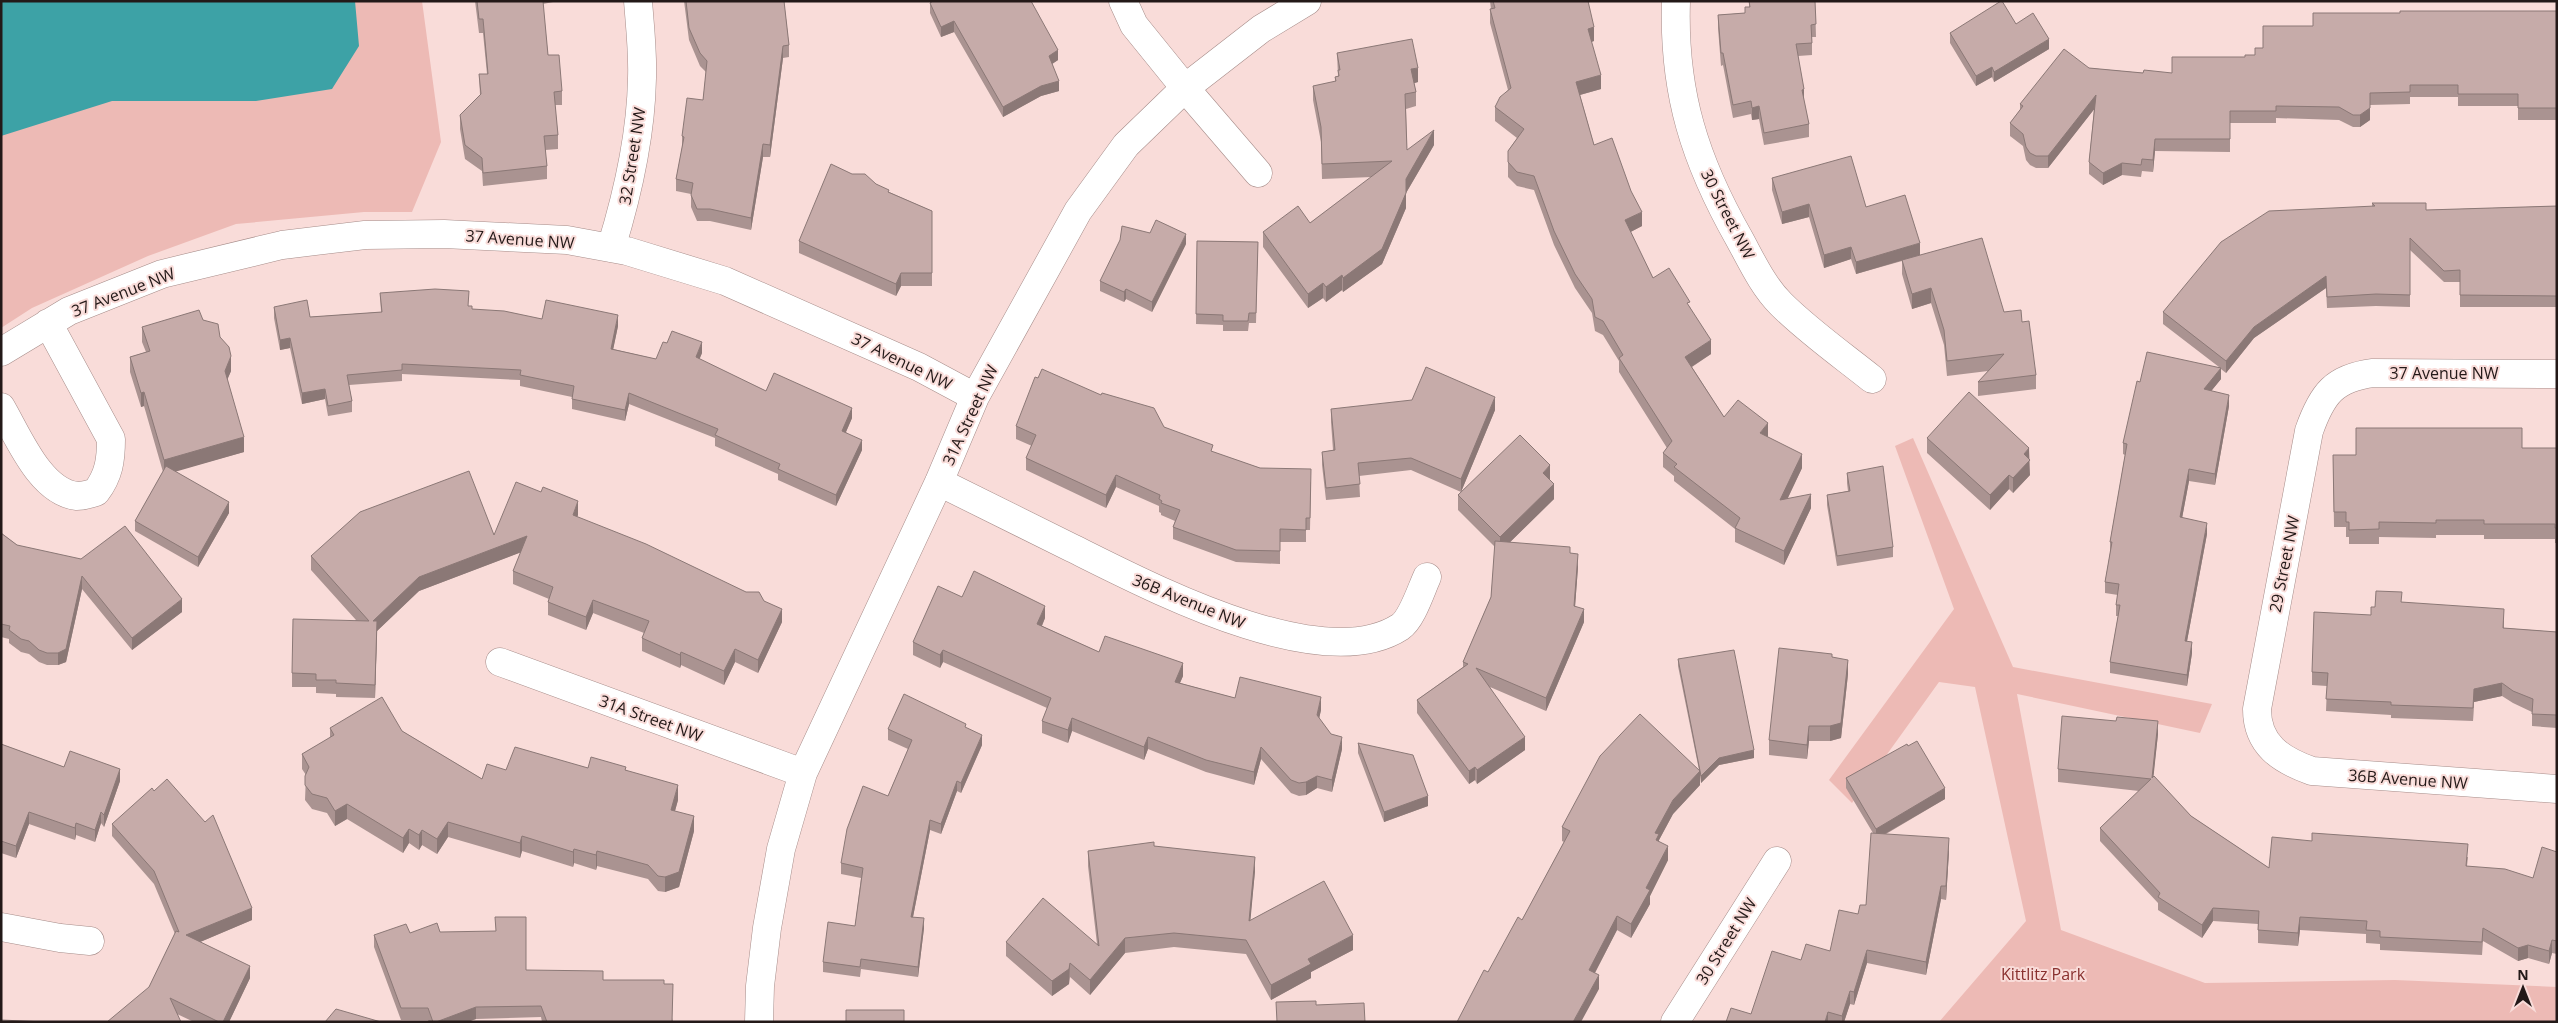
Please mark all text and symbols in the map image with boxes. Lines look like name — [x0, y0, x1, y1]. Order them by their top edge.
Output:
street label: 32 Street NW — [613, 106, 651, 206]
street label: 30 Street NW — [1696, 165, 1760, 263]
street label: 37 Avenue NW — [465, 224, 575, 254]
street label: 37 Avenue NW — [68, 262, 178, 322]
street label: 37 Avenue NW — [848, 327, 956, 395]
street label: 31A Street NW — [937, 361, 1003, 469]
street label: 37 Avenue NW — [2389, 362, 2499, 384]
street label: 29 Street NW — [2264, 514, 2304, 614]
street label: 36B Avenue NW — [1129, 568, 1249, 634]
street label: 31A Street NW — [596, 689, 706, 747]
street label: 36B Avenue NW — [2348, 764, 2469, 794]
street label: 30 Street NW — [1691, 893, 1761, 988]
park label: Kittlitz Park — [2001, 963, 2086, 985]
north arrow — [2498, 963, 2548, 1013]
text: N — [2517, 965, 2529, 984]

